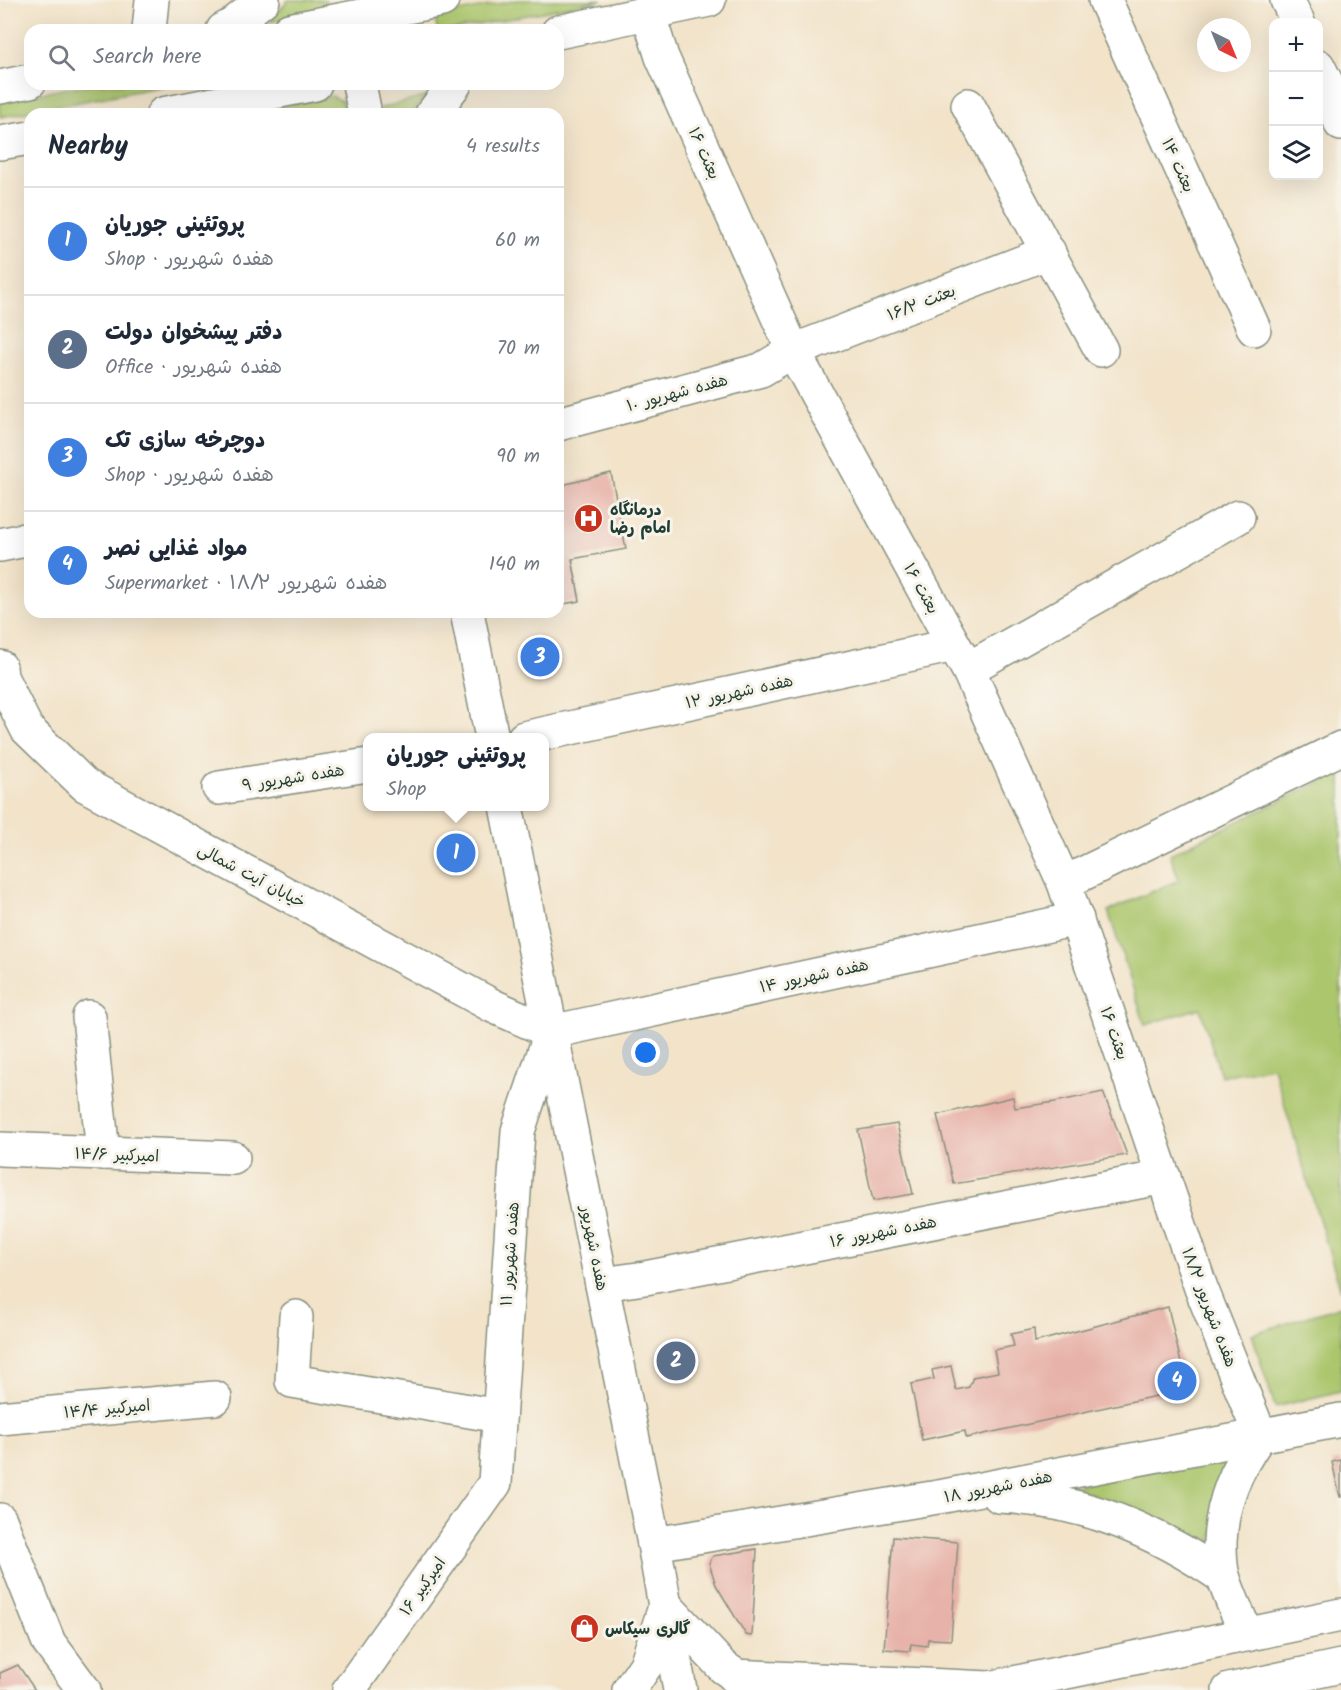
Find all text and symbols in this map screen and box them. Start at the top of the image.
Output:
north arrow [1197,18,1251,72]
map controls [1269,18,1323,180]
button: + [1269,18,1323,72]
search box [24,24,564,90]
text: Search here [93,40,201,75]
icon: search [45,41,78,74]
button: − [1269,72,1323,126]
street label: بعثت ۱۶ [681,123,726,184]
text: Nearby [48,126,128,168]
button: layers [1269,126,1323,180]
text: 4 results [466,131,540,163]
street label: بعثت ۱۴ [1155,134,1201,197]
text: پروتئینی جوریان [105,208,245,243]
text: 1 [64,225,71,257]
text: 60 m [495,225,540,257]
text: Shop · هفده شهریور [105,244,274,276]
street label: بعثت ۱۶/۲ [884,279,959,328]
text: دفتر پیشخوان دولت [105,316,282,351]
text: 2 [62,333,73,365]
text: 70 m [497,333,540,365]
text: Office · هفده شهریور [105,352,282,384]
street label: هفده شهریور ۱۰ [624,368,731,419]
text: دوچرخه سازی تک [105,424,265,459]
text: 3 [62,441,73,473]
text: 90 m [496,441,540,473]
text: Shop · هفده شهریور [105,460,274,492]
place label: درمانگاه امام رضا [610,498,671,541]
hospital icon: درمانگاه امام رضا [573,502,605,534]
text: مواد غذایی نصر [105,532,248,567]
text: 4 [62,549,73,581]
text: 140 m [489,549,540,581]
street label: بعثت ۱۶ [896,559,945,619]
text: Supermarket · هفده شهریور ۱۸/۲ [105,568,387,600]
pin: 3 [520,634,560,680]
street label: هفده شهریور ۱۲ [683,669,795,716]
popup [363,733,549,811]
text: پروتئینی جوریان [386,739,526,774]
street label: هفده شهریور ۹ [240,758,346,799]
text: Shop [386,774,426,806]
pin: 1 [436,830,476,876]
street label: خیابان آیت شمالی [193,837,310,915]
street label: هفده شهریور ۱۴ [758,953,871,1000]
street label: بعثت ۱۶ [1093,1003,1134,1064]
your location [631,1038,660,1067]
street label: امیرکبیر ۱۴/۶ [74,1142,160,1169]
street label: هفده شهریور ۱۱ [494,1201,527,1307]
street label: هفده شهریور [573,1201,614,1293]
street label: هفده شهریور ۱۶ [828,1210,939,1255]
street label: هفده شهریور ۱۸/۲ [1174,1244,1243,1371]
pin: 2 [656,1338,696,1384]
pin: 4 [1158,1358,1196,1404]
street label: امیرکبیر ۱۴/۴ [63,1393,151,1426]
street label: هفده شهریور ۱۸ [942,1465,1055,1510]
street label: امیرکبیر ۱۶ [394,1552,453,1621]
shop icon: گالری سیکاس [568,1612,600,1644]
place label: گالری سیکاس [605,1617,690,1642]

